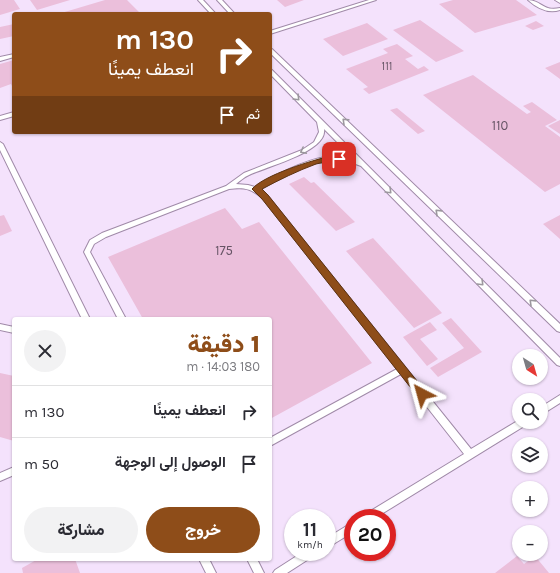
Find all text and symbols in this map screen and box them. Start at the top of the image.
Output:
text: 130 m [115,23,194,56]
icon: right [208,28,260,80]
text: انعطف يمينًا [108,58,194,80]
house number: 111 [382,60,392,73]
one-way arrow [293,93,300,101]
icon: arrive [216,104,238,126]
text: ثم [246,105,260,123]
house number: 110 [492,118,508,133]
one-way arrow [342,119,350,126]
pin [322,142,356,176]
one-way arrow [300,146,307,153]
icon: arrive [328,148,350,170]
one-way arrow [384,186,392,194]
one-way arrow [435,209,443,216]
house number: 175 [215,243,233,258]
one-way arrow [476,278,484,286]
one-way arrow [529,299,537,307]
button: close [24,330,66,372]
text: 1 دقيقة [187,330,260,358]
north arrow [512,349,548,385]
map controls [512,349,548,561]
text: 180 m · 14:03 [186,359,260,374]
position arrow [401,373,443,415]
button: search [512,393,548,429]
text: انعطف يمينًا [153,401,226,419]
icon: right [238,401,260,423]
text: 130 m [24,403,64,421]
button: layers [512,437,548,473]
text: الوصول إلى الوجهة [115,453,226,471]
icon: arrive [238,453,260,475]
text: 50 m [24,455,59,473]
button: + [512,481,548,517]
button: مشاركة [24,507,138,553]
button: خروج [146,507,260,553]
speed limit sign: 20 [344,509,396,561]
text: 11 [303,518,317,541]
button: − [512,525,548,561]
text: km/h [297,539,323,551]

